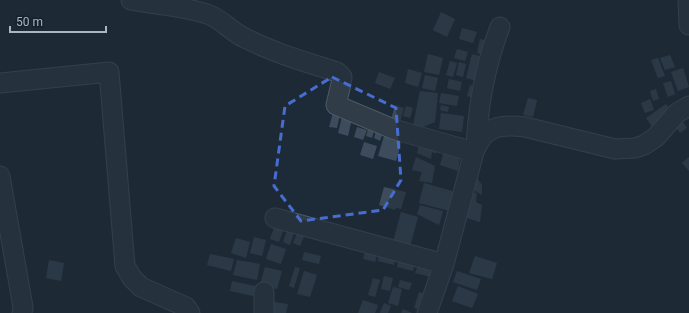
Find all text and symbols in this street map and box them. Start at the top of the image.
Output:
scale bar [10,8,106,34]
text: 50 m [16,15,43,29]

